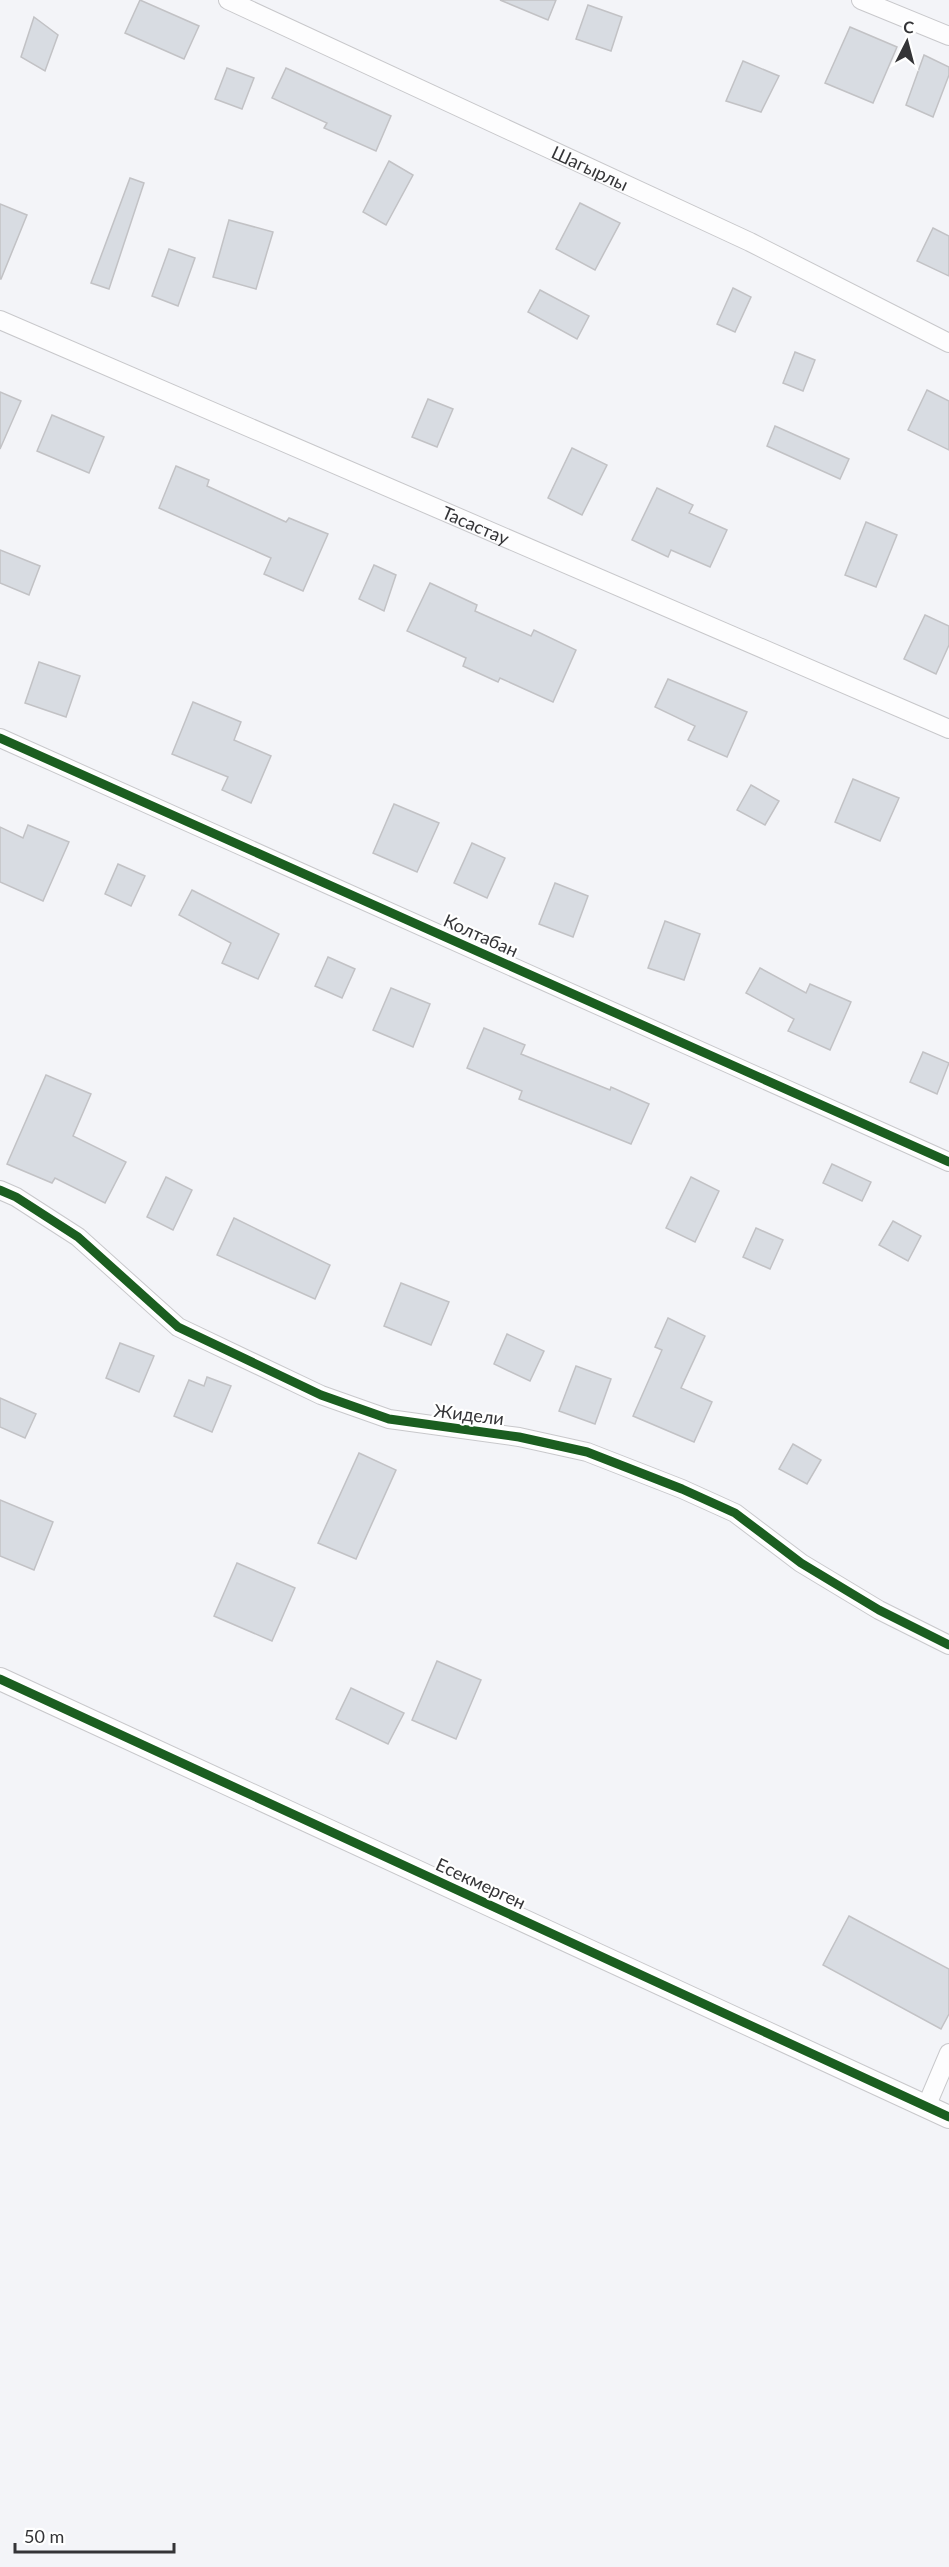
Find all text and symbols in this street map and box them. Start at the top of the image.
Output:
north arrow [877,12,937,72]
text: С [902,17,915,37]
street label: Шагырлы [548,141,632,195]
street label: Тасастау [439,501,513,549]
street label: Колтабан [440,909,522,961]
street label: Жидели [433,1399,505,1429]
street label: Eсекмерген [433,1853,529,1913]
scale bar [15,2516,174,2554]
text: 50 m [24,2525,64,2547]

